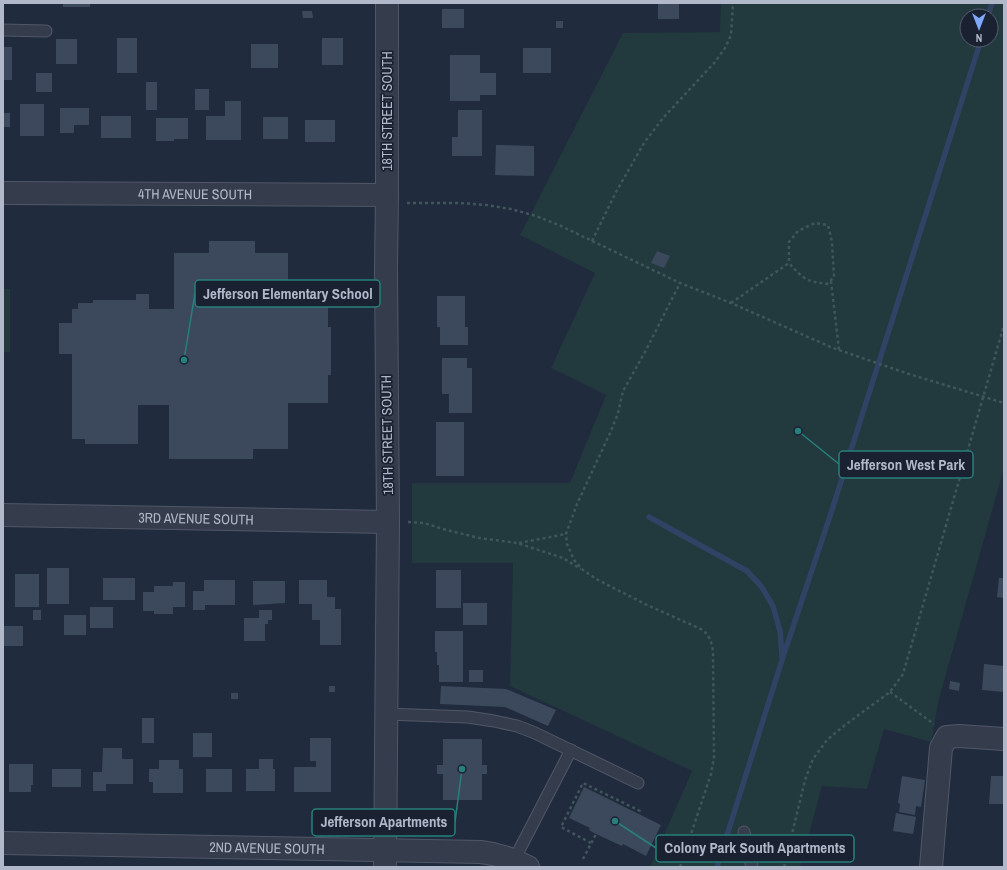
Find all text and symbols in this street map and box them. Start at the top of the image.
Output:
north arrow [959,8,999,48]
text: N [976,31,982,45]
street label: 18TH STREET SOUTH [378,51,396,171]
street label: 4TH AVENUE SOUTH [138,185,252,203]
callout: Jefferson Elementary School [195,280,380,307]
text: Jefferson Elementary School [203,283,373,304]
street label: 18TH STREET SOUTH [377,375,397,495]
callout: Jefferson West Park [839,451,973,478]
text: Jefferson West Park [847,454,965,475]
street label: 3RD AVENUE SOUTH [138,508,254,529]
callout: Jefferson Apartments [312,809,455,836]
text: Jefferson Apartments [321,811,447,832]
callout: Colony Park South Apartments [656,835,854,862]
text: Colony Park South Apartments [664,837,846,858]
street label: 2ND AVENUE SOUTH [209,838,325,858]

